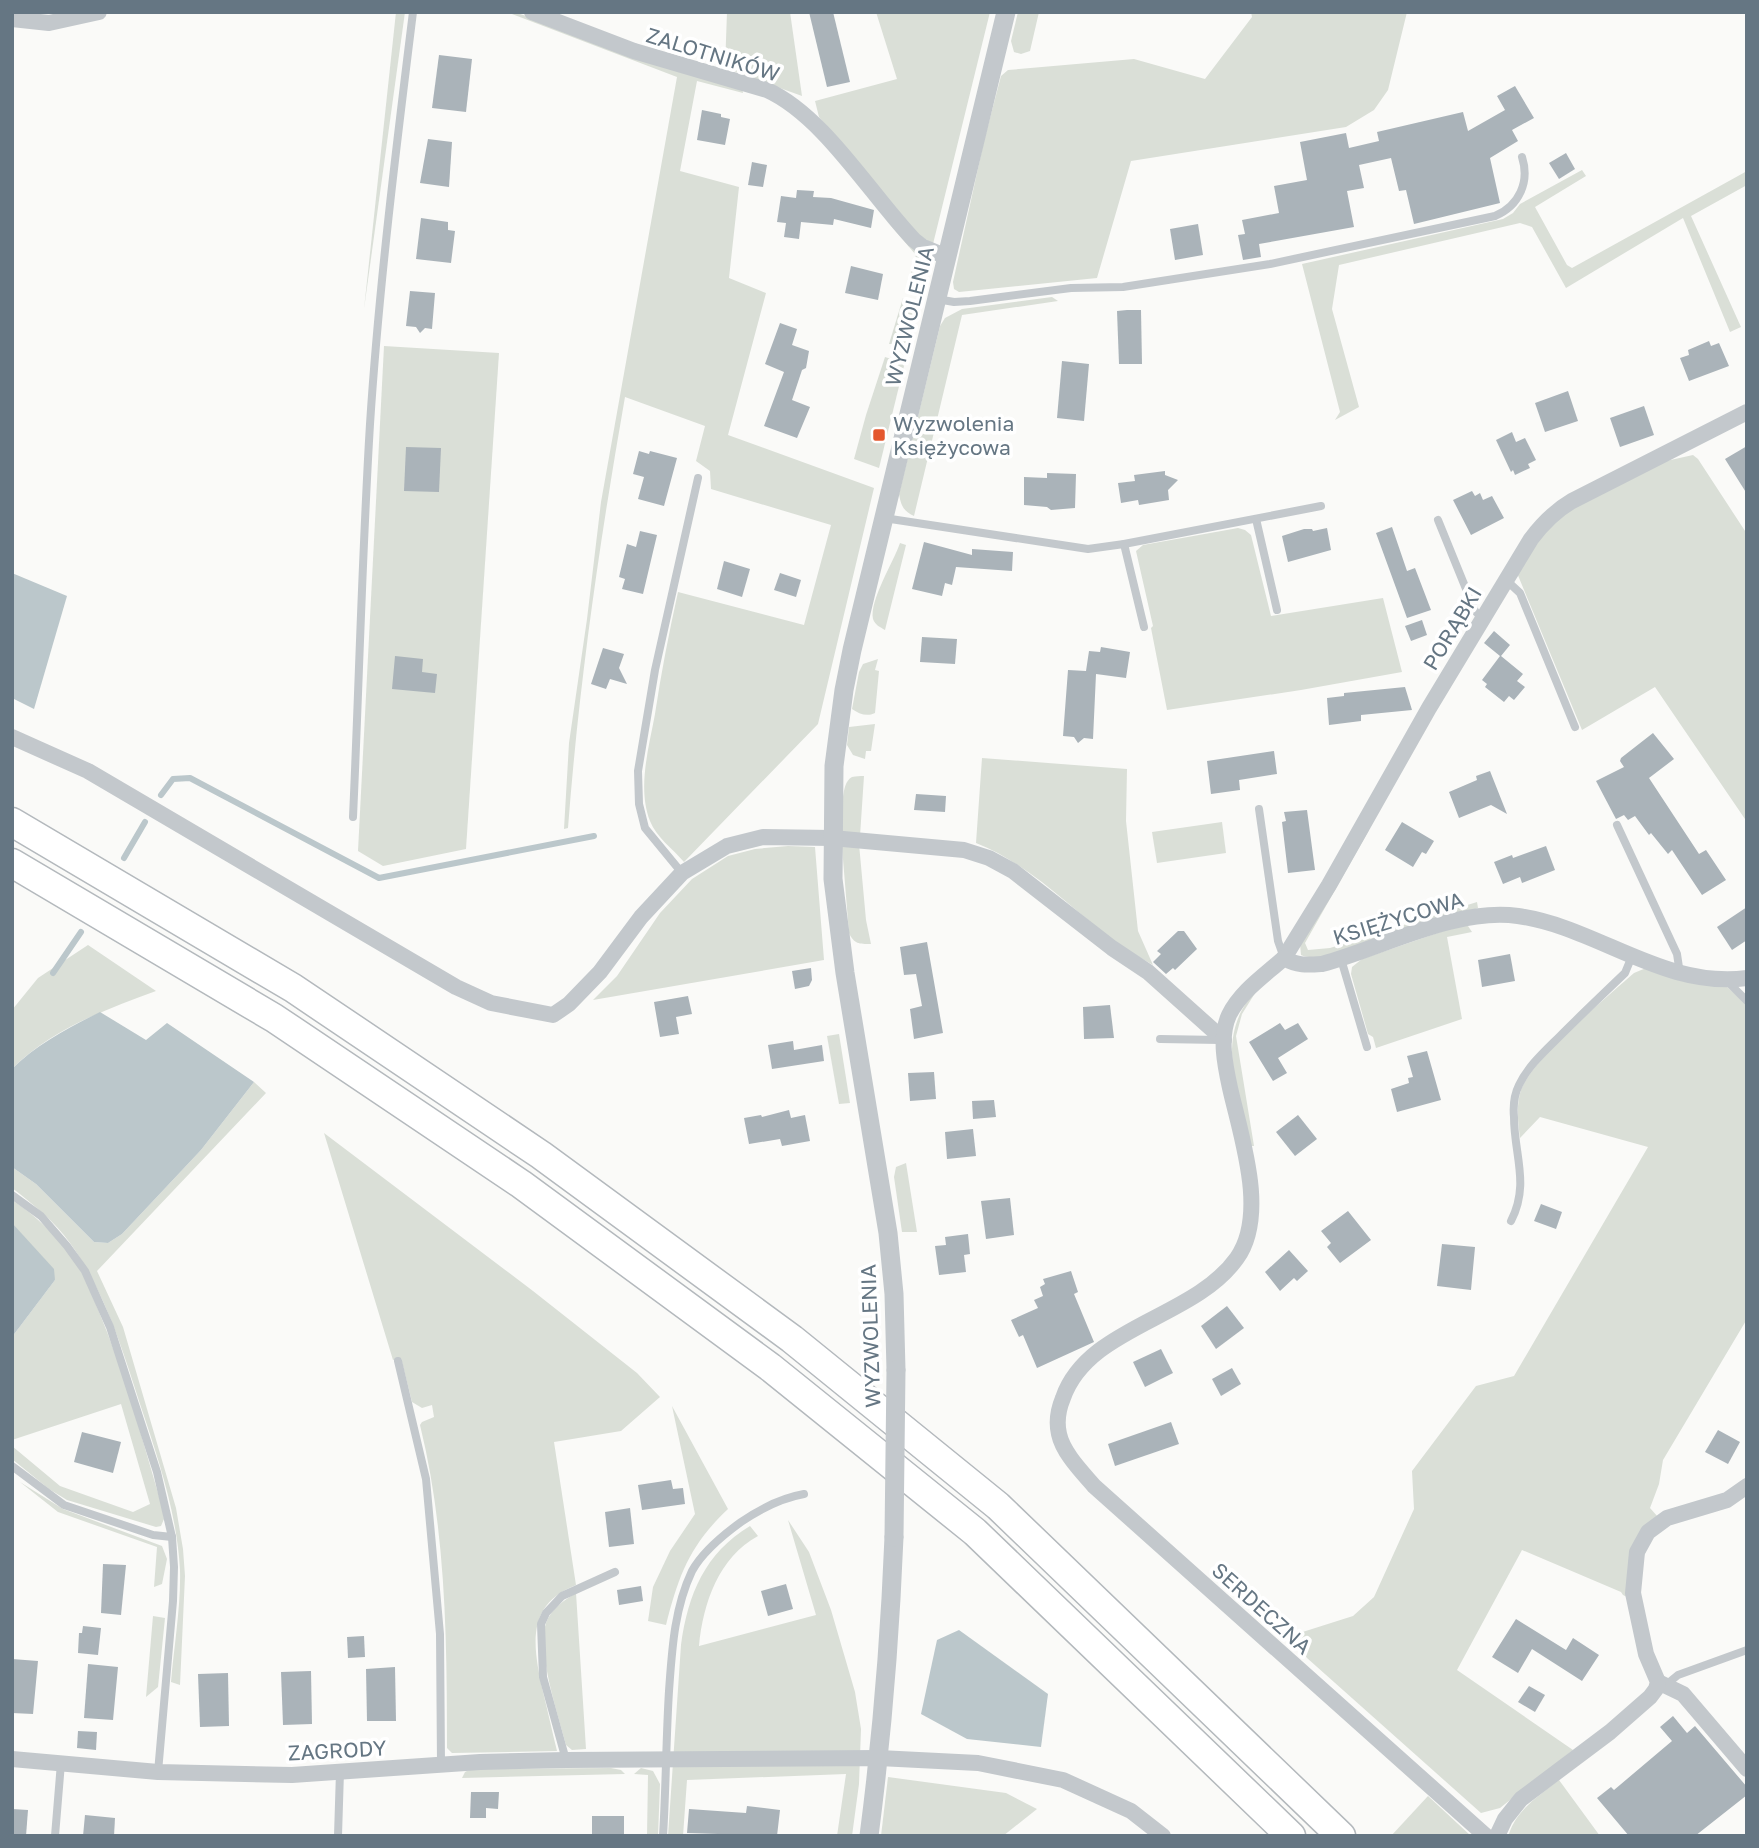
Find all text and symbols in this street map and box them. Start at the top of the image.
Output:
street label: ZALOTNIKÓW [643,21,783,87]
street label: WYZWOLENIA [879,243,939,389]
place label: Wyzwolenia Księżycowa [893,410,1014,460]
marker: Wyzwolenia Księżycowa [871,427,887,443]
street label: PORĄBKI [1417,582,1487,674]
street label: KSIĘŻYCOWA [1330,886,1466,950]
street label: WYZWOLENIA [855,1264,885,1408]
street label: SERDECZNA [1207,1557,1317,1659]
street label: ZAGRODY [287,1734,387,1766]

